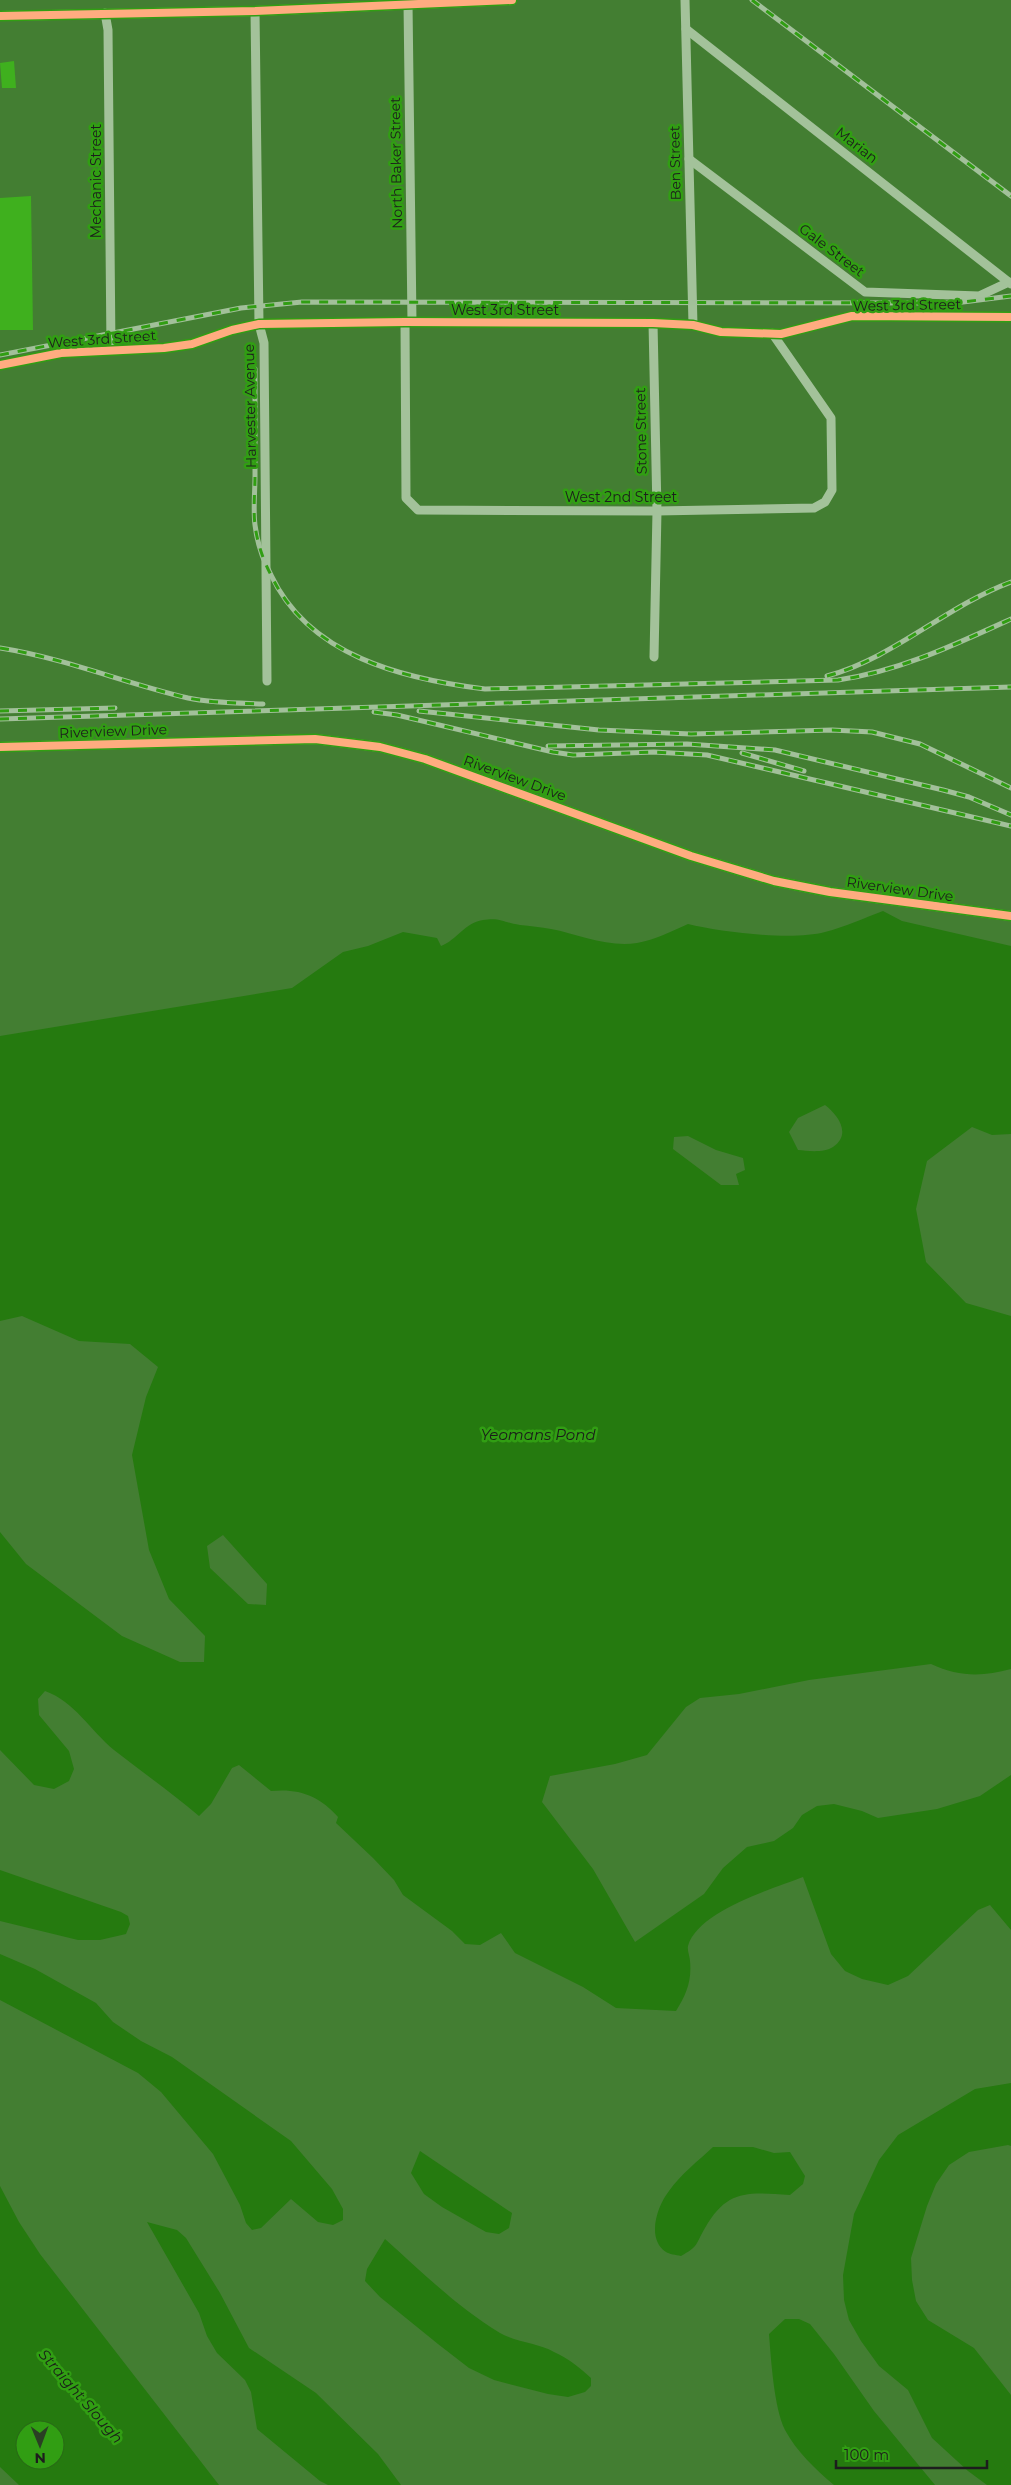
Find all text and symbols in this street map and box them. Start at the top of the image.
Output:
street label: North Baker Street [386,97,406,229]
street label: Mechanic Street [87,123,105,238]
street label: Marian [832,123,882,167]
street label: Ben Street [665,125,685,200]
street label: Gale Street [796,220,869,281]
street label: West 3rd Street [853,295,962,315]
street label: West 3rd Street [451,301,559,319]
street label: West 3rd Street [47,326,157,352]
street label: Harvester Avenue [240,344,260,468]
street label: Stone Street [631,387,651,475]
street label: West 2nd Street [565,488,677,506]
street label: Riverview Drive [59,720,167,742]
street label: Riverview Drive [461,751,569,805]
street label: Riverview Drive [845,873,955,905]
water label: Yeomans Pond [480,1425,596,1444]
water label: Straight Slough [35,2345,127,2447]
north arrow [15,2420,65,2470]
scale bar [836,2438,987,2470]
text: 100 m [844,2445,889,2464]
text: N [34,2449,46,2467]

